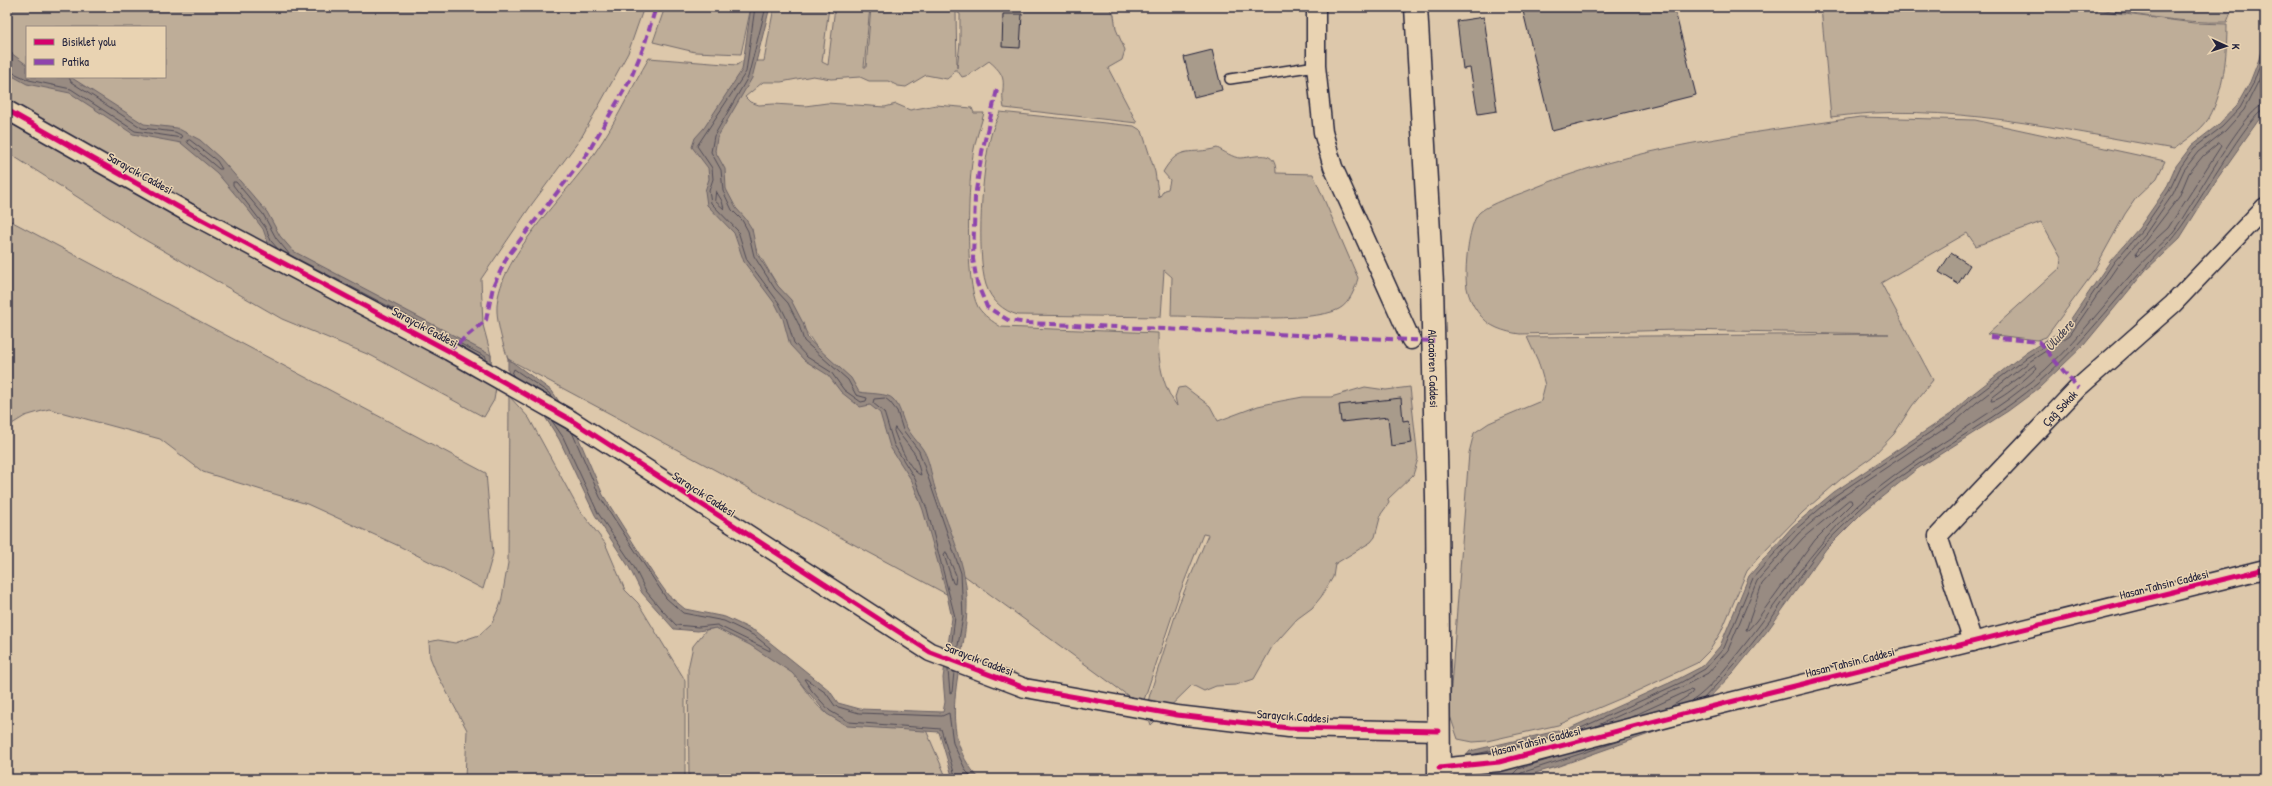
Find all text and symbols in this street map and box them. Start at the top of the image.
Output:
legend [26,26,166,78]
north arrow [2206,26,2246,66]
text: Bisiklet yolu [62,33,116,50]
text: K [2229,43,2243,50]
text: Patika [62,53,89,70]
street label: Saraycık Caddesi [104,148,176,198]
street label: Saraycık Caddesi [389,302,461,352]
water label: Uludere [2040,315,2078,355]
street label: Alacaören Caddesi [1425,329,1443,408]
street label: Çağ Sokak [2038,386,2081,430]
street label: Saraycık Caddesi [669,467,739,521]
street label: Hasan Tahsin Caddesi [2118,565,2210,603]
street label: Saraycık Caddesi [942,638,1016,680]
street label: Hasan Tahsin Caddesi [1804,643,1896,681]
street label: Saraycık Caddesi [1256,705,1330,727]
street label: Hasan Tahsin Caddesi [1490,722,1582,760]

